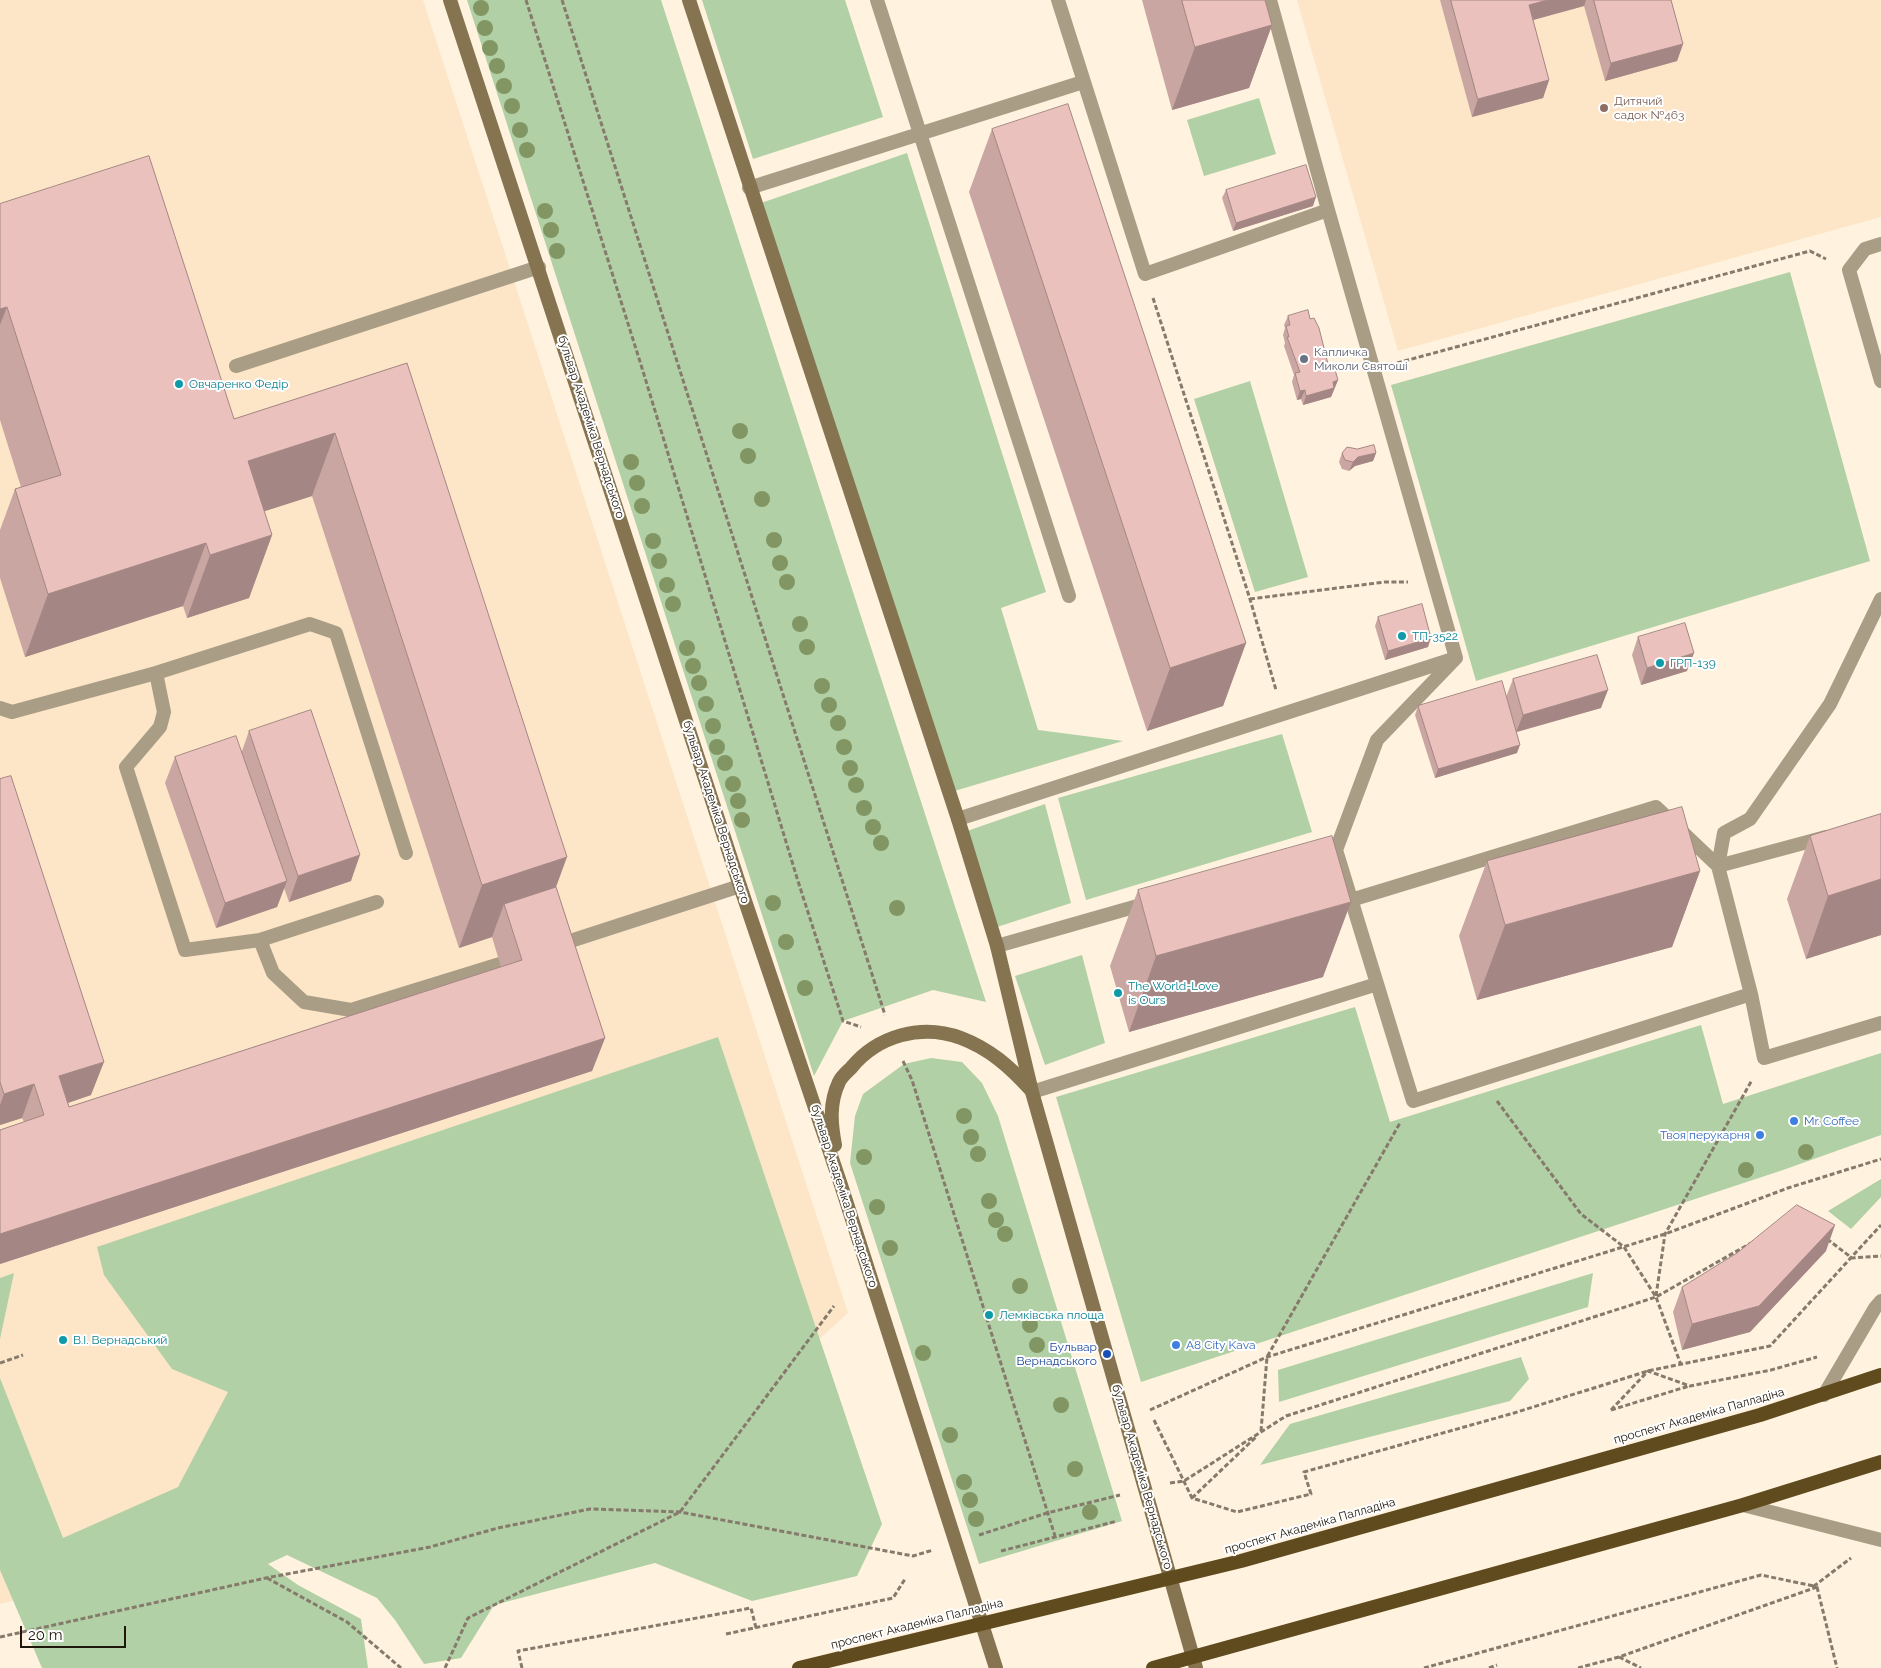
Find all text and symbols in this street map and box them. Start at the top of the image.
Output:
place label: Дитячий садок №463 [1614,94,1684,122]
marker: Дитячий садок №463 [1598,102,1610,114]
street label: бульвар Академіка Вернадського [555,334,627,520]
place label: Капличка Миколи Святоші [1314,345,1408,373]
marker: Капличка Миколи Святоші [1298,353,1310,365]
place label: Овчаренко Федір [189,377,288,391]
marker: Овчаренко Федір [173,378,185,390]
place label: ТП-3522 [1412,629,1458,643]
marker: ТП-3522 [1396,630,1408,642]
place label: ГРП-139 [1670,656,1716,670]
marker: ГРП-139 [1654,657,1666,669]
street label: бульвар Академіка Вернадського [680,719,752,905]
place label: The World-Love is Ours [1128,979,1218,1007]
marker: The World-Love is Ours [1112,987,1124,999]
street label: бульвар Академіка Вернадського [808,1103,880,1289]
place label: Mr. Coffee [1804,1114,1859,1128]
marker: Mr. Coffee [1788,1115,1800,1127]
place label: Твоя перукарня [1660,1128,1750,1142]
marker: Твоя перукарня [1754,1129,1766,1141]
place label: Лемківська площа [999,1308,1104,1322]
marker: Лемківська площа [983,1309,995,1321]
place label: В.І. Вернадський [73,1333,167,1347]
marker: В.І. Вернадський [57,1334,69,1346]
place label: A8 City Kava [1186,1338,1255,1352]
marker: A8 City Kava [1170,1339,1182,1351]
place label: Бульвар Вернадського [1017,1340,1097,1368]
marker: Бульвар Вернадського [1101,1348,1113,1360]
street label: бульвар Академіка Вернадського [1109,1383,1175,1571]
street label: проспект Академіка Палладіна [1612,1385,1786,1447]
street label: проспект Академіка Палладіна [1223,1495,1397,1557]
street label: проспект Академіка Палладіна [829,1596,1005,1652]
scale bar [22,1616,129,1648]
text: 20 m [28,1626,63,1644]

